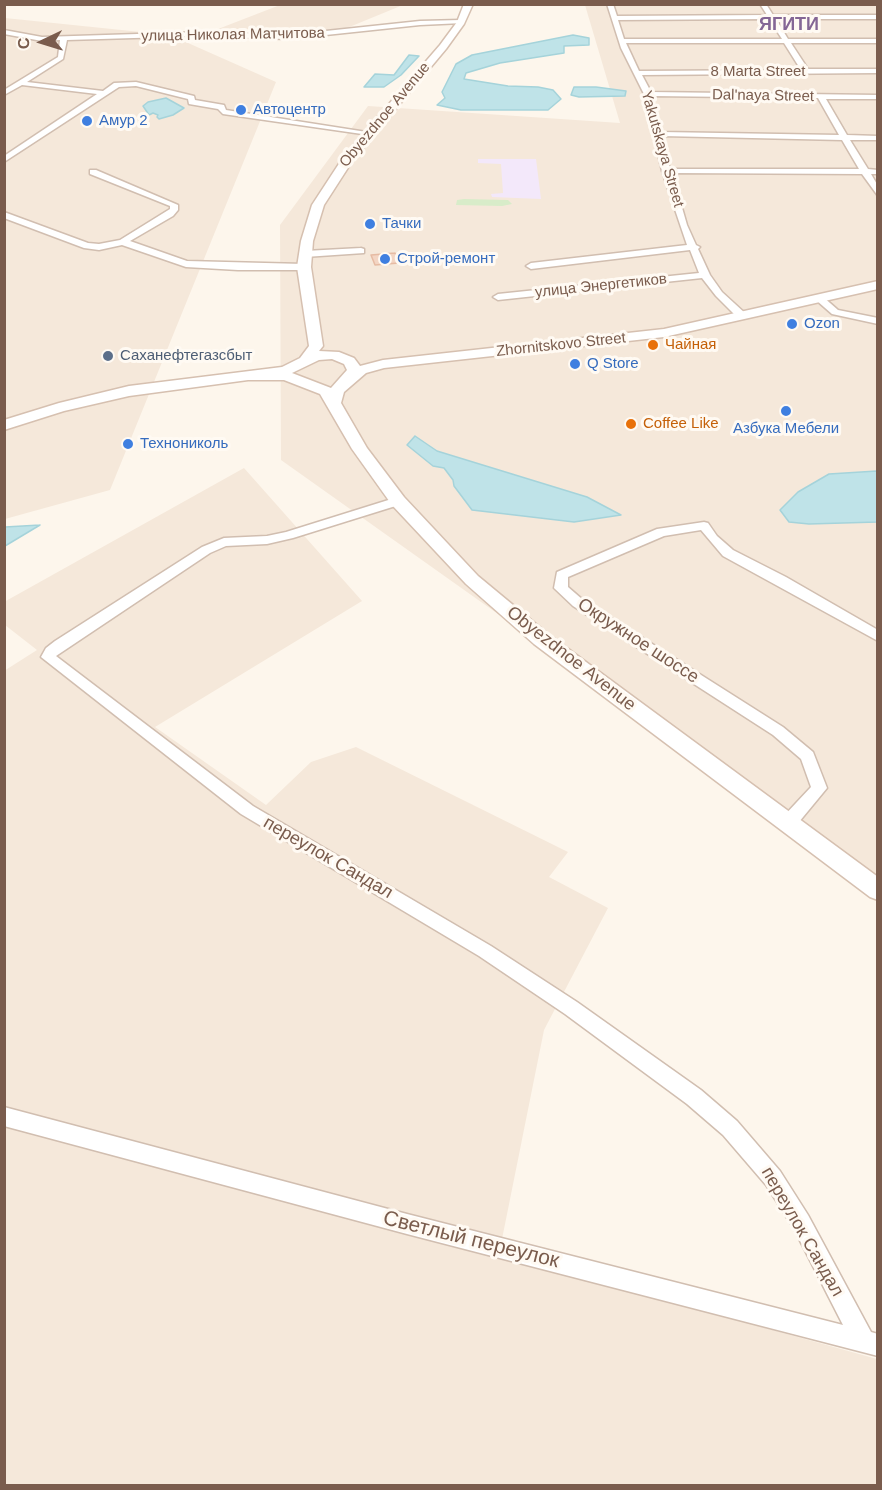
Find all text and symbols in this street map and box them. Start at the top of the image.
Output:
north arrow [12,12,72,72]
district label: ЯГИТИ [759,14,819,36]
street label: улица Николая Матчитова [141,24,325,46]
text: С [15,37,32,50]
street label: Obyezdnoe Avenue [336,59,434,171]
street label: 8 Marta Street [710,63,806,81]
street label: Dal'naya Street [712,86,814,106]
street label: Yakutskaya Street [637,89,687,209]
place label: Автоцентр [253,101,326,119]
marker: Автоцентр [234,103,248,117]
place label: Амур 2 [99,112,148,130]
marker: Амур 2 [80,114,94,128]
place label: Тачки [382,215,421,233]
marker: Тачки [363,217,377,231]
place label: Строй-ремонт [397,250,495,268]
marker: Строй-ремонт [378,252,392,266]
street label: улица Энергетиков [534,270,668,302]
place label: Ozon [804,315,840,333]
marker: Ozon [785,317,799,331]
street label: Zhornitskovo Street [495,329,627,361]
place label: Чайная [665,336,716,354]
marker: Чайная [646,338,660,352]
place label: Саханефтегазсбыт [120,347,252,365]
marker: Саханефтегазсбыт [101,349,115,363]
place label: Q Store [587,355,639,373]
marker: Q Store [568,357,582,371]
marker: Азбука Мебели [779,404,793,418]
place label: Coffee Like [643,415,719,433]
marker: Coffee Like [624,417,638,431]
place label: Азбука Мебели [733,420,839,438]
place label: Технониколь [140,435,228,453]
marker: Технониколь [121,437,135,451]
street label: Окружное шоссе [573,594,703,688]
street label: Obyezdnoe Avenue [502,602,640,716]
street label: переулок Сандал [259,812,397,904]
street label: переулок Сандал [756,1163,848,1301]
street label: Светлый переулок [380,1206,562,1274]

